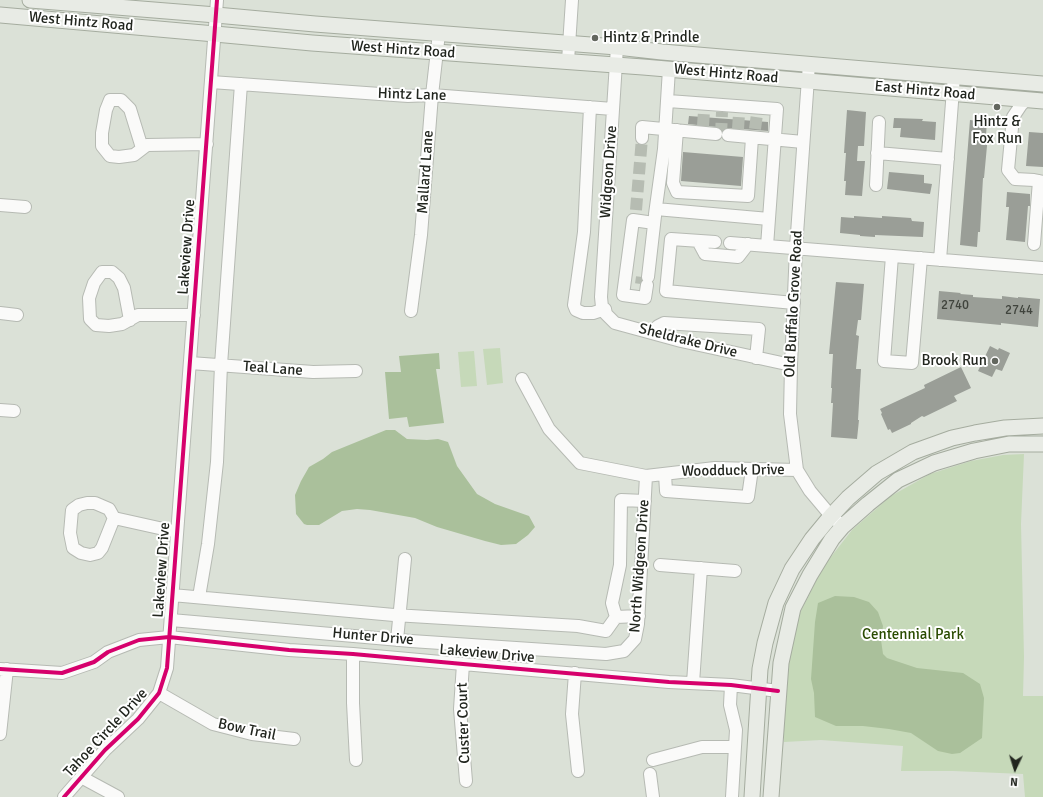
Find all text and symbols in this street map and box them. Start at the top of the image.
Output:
street label: West Hintz Road [28,8,134,36]
place label: Hintz & Prindle [603,29,699,47]
marker: Hintz & Prindle [590,33,600,43]
street label: West Hintz Road [350,37,456,63]
street label: West Hintz Road [673,60,779,88]
street label: East Hintz Road [874,78,976,104]
street label: Hintz Lane [377,85,447,105]
marker: Hintz & Fox Run [992,102,1002,112]
place label: Hintz & Fox Run [972,113,1022,148]
street label: Widgeon Drive [597,125,621,219]
street label: Mallard Lane [414,130,438,214]
street label: Lakeview Drive [175,199,199,295]
street label: Old Buffalo Grove Road [781,230,807,378]
house number: 2740 [941,298,969,314]
house number: 2744 [1005,303,1033,319]
street label: Sheldrake Drive [637,320,739,362]
place label: Brook Run [921,352,987,370]
marker: Brook Run [990,356,1000,366]
street label: Teal Lane [242,358,304,380]
street label: Woodduck Drive [681,461,785,481]
street label: North Widgeon Drive [626,499,654,633]
street label: Lakeview Drive [150,522,174,618]
street label: Hunter Drive [332,624,414,650]
park label: Centennial Park [862,626,964,644]
street label: Lakeview Drive [439,641,535,667]
street label: Custer Court [454,682,474,764]
street label: Tahoe Circle Drive [60,685,152,781]
street label: Bow Trail [216,715,278,745]
north arrow [995,749,1035,789]
text: N [1010,775,1018,788]

